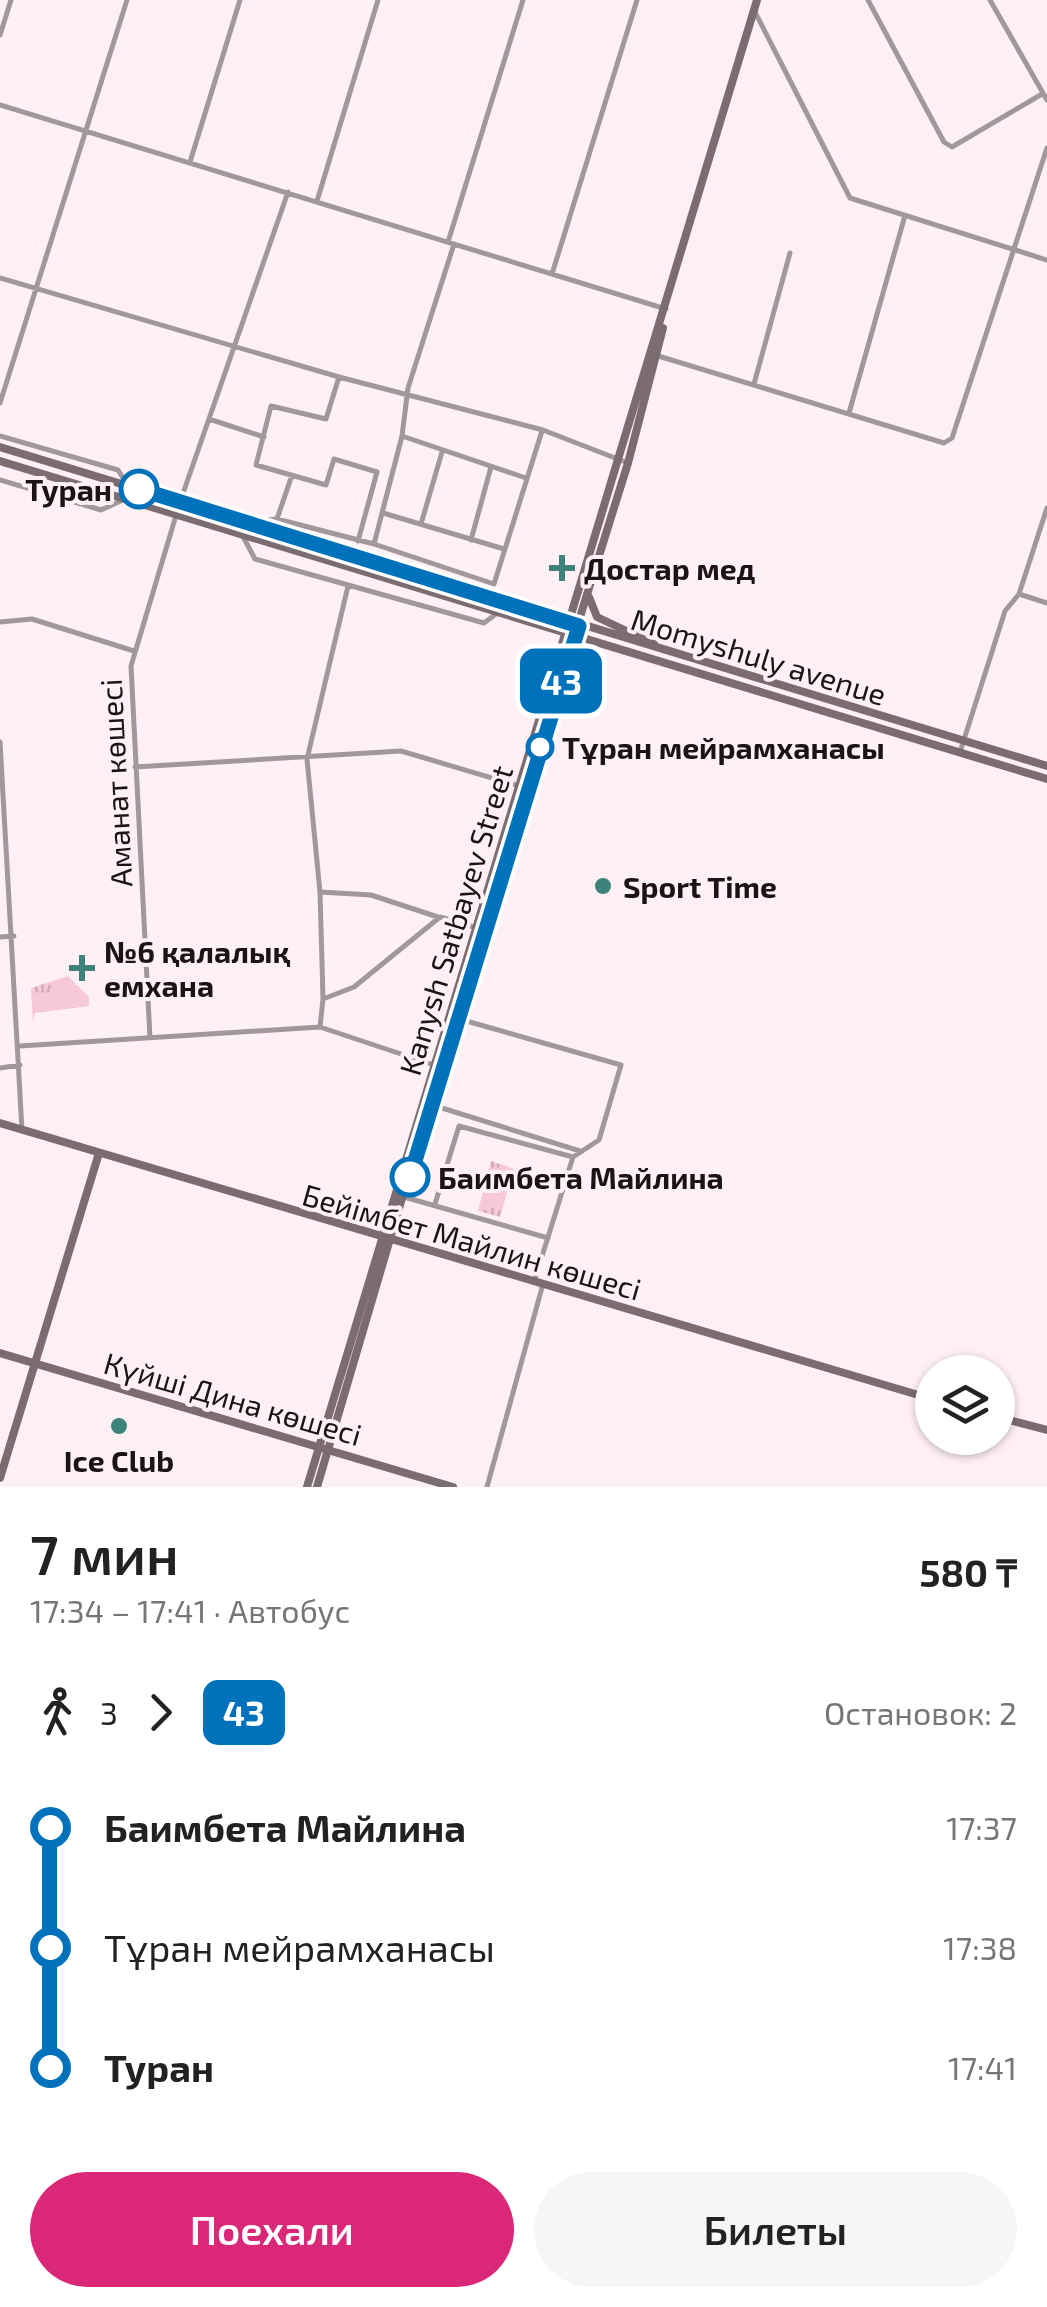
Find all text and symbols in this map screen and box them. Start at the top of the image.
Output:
marker: Туран [120,470,158,508]
place label: Туран [25,471,112,508]
place label: Достар мед [584,550,756,586]
marker: Достар мед [549,555,575,581]
street label: Momyshuly avenue [627,600,891,712]
line badge: 43 [516,648,606,714]
text: 43 [540,660,582,702]
street label: Аманат көшесі [92,678,138,888]
place label: Тұран мейрамханасы [562,729,885,765]
marker: Тұран мейрамханасы [527,734,553,760]
street label: Kanysh Satbayev Street [391,761,519,1079]
place label: Sport Time [623,868,777,904]
marker: Sport Time [592,875,614,897]
place label: №6 қалалық емхана [104,933,290,1003]
marker: №6 қалалық емхана [69,955,95,981]
marker: Баимбета Майлина [391,1158,429,1196]
place label: Баимбета Майлина [438,1159,724,1195]
street label: Бейімбет Майлин көшесі [298,1175,646,1307]
street label: Күйші Дина көшесі [100,1344,366,1452]
map controls [915,1355,1015,1455]
button: layers [915,1355,1015,1455]
marker: Ice Club [108,1415,130,1437]
place label: Ice Club [64,1442,174,1478]
text: 7 мин [30,1520,179,1586]
text: 580 ₸ [919,1549,1017,1595]
text: 17:34 – 17:41 · Автобус [30,1591,350,1629]
icon: walk [30,1685,85,1740]
icon: forward [133,1685,188,1740]
text: 43 [223,1691,265,1733]
text: 3 [100,1693,118,1731]
text: Остановок: 2 [824,1693,1017,1731]
text: Баимбета Майлина [104,1804,466,1850]
text: 17:37 [946,1808,1017,1846]
text: Тұран мейрамханасы [104,1924,495,1970]
text: 17:38 [943,1928,1017,1966]
text: Туран [104,2044,214,2090]
text: 17:41 [948,2048,1017,2086]
button: Поехали [30,2172,514,2287]
button: Билеты [534,2172,1017,2287]

